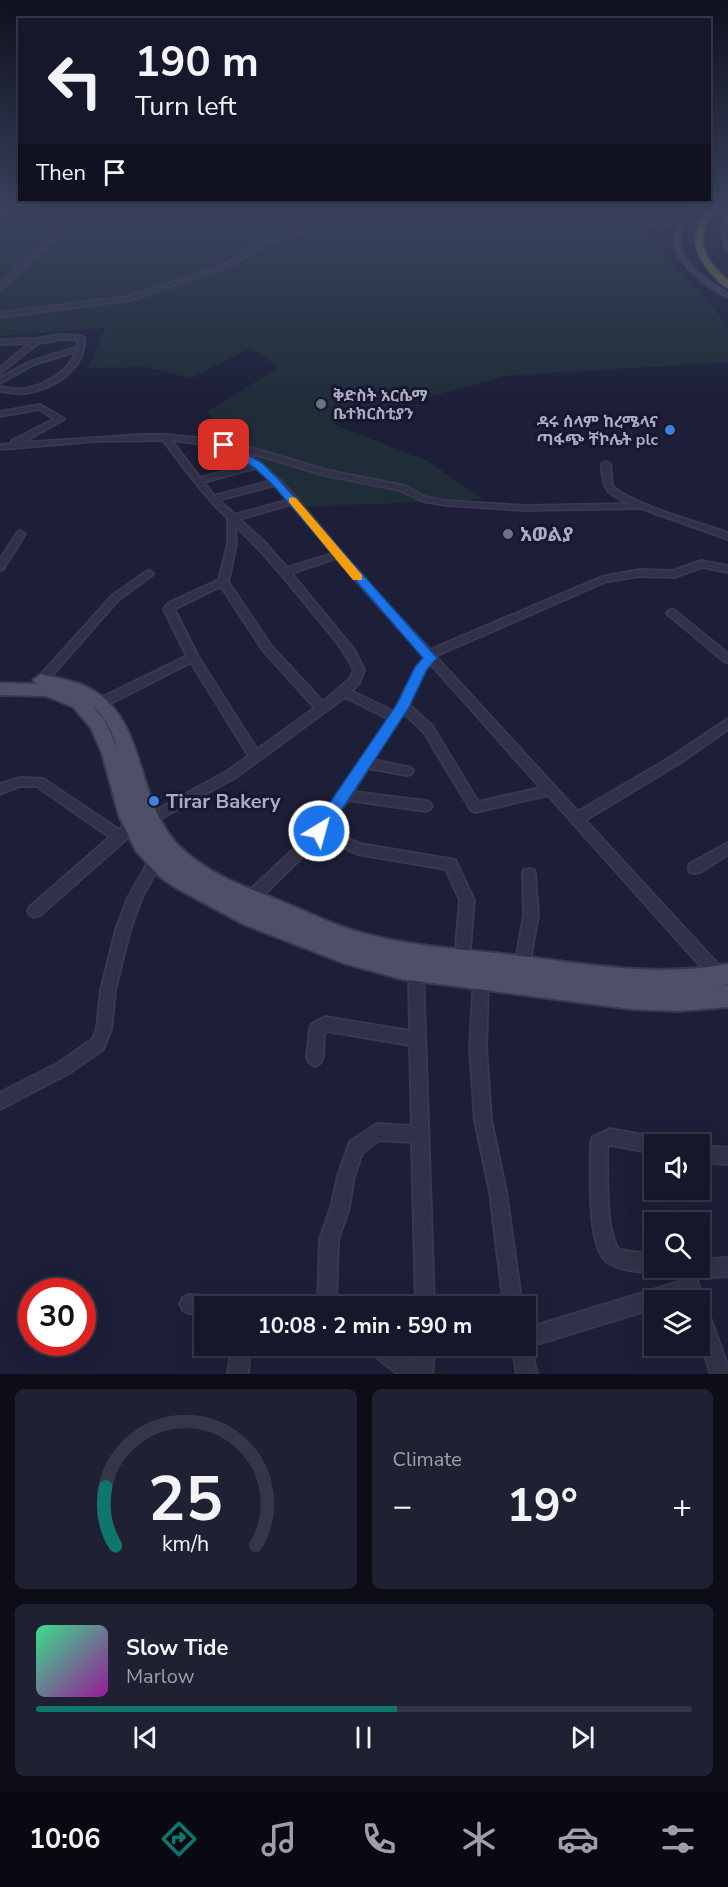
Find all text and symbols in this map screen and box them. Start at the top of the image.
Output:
text: 190 m [135,34,259,91]
icon: left [36,42,114,120]
text: Turn left [135,88,236,125]
icon: arrive [98,156,131,189]
text: Then [36,158,86,188]
place label: ቅድስት አርሴማ ቤተክርስቲያን [333,385,427,425]
marker: ቅድስት አርሴማ ቤተክርስቲያን [314,397,328,411]
place label: ዳሩ ሰላም ከረሜላና ጣፋጭ ቸኮሌት plc [536,411,658,451]
pin [198,419,249,470]
marker: ዳሩ ሰላም ከረሜላና ጣፋጭ ቸኮሌት plc [663,423,677,437]
icon: arrive [207,428,240,461]
place label: አወልያ [520,521,573,548]
marker: አወልያ [501,527,515,541]
place label: Tirar Bakery [166,788,281,815]
marker: Tirar Bakery [147,794,161,808]
position arrow [287,799,351,863]
map controls [644,1134,710,1356]
button: sound [644,1134,710,1200]
button: search [644,1212,710,1278]
speed limit sign: 30 [18,1278,96,1356]
button: layers [644,1290,710,1356]
text: 10:08 · 2 min · 590 m [258,1311,472,1341]
text: Climate [393,1446,462,1473]
text: 25 [148,1457,223,1542]
text: 19° [507,1476,578,1537]
text: − [393,1484,412,1529]
text: + [672,1484,692,1529]
text: km/h [162,1529,209,1559]
text: Slow Tide [126,1633,228,1663]
text: Marlow [126,1663,194,1690]
icon: previous [129,1721,162,1754]
icon: pause [347,1721,380,1754]
icon: next [566,1721,599,1754]
icon: directions [158,1818,200,1860]
icon: music [258,1818,300,1860]
icon: phone [358,1818,400,1860]
icon: climate [458,1818,500,1860]
icon: car [557,1818,599,1860]
icon: filters [657,1818,699,1860]
text: 10:06 [29,1821,100,1858]

